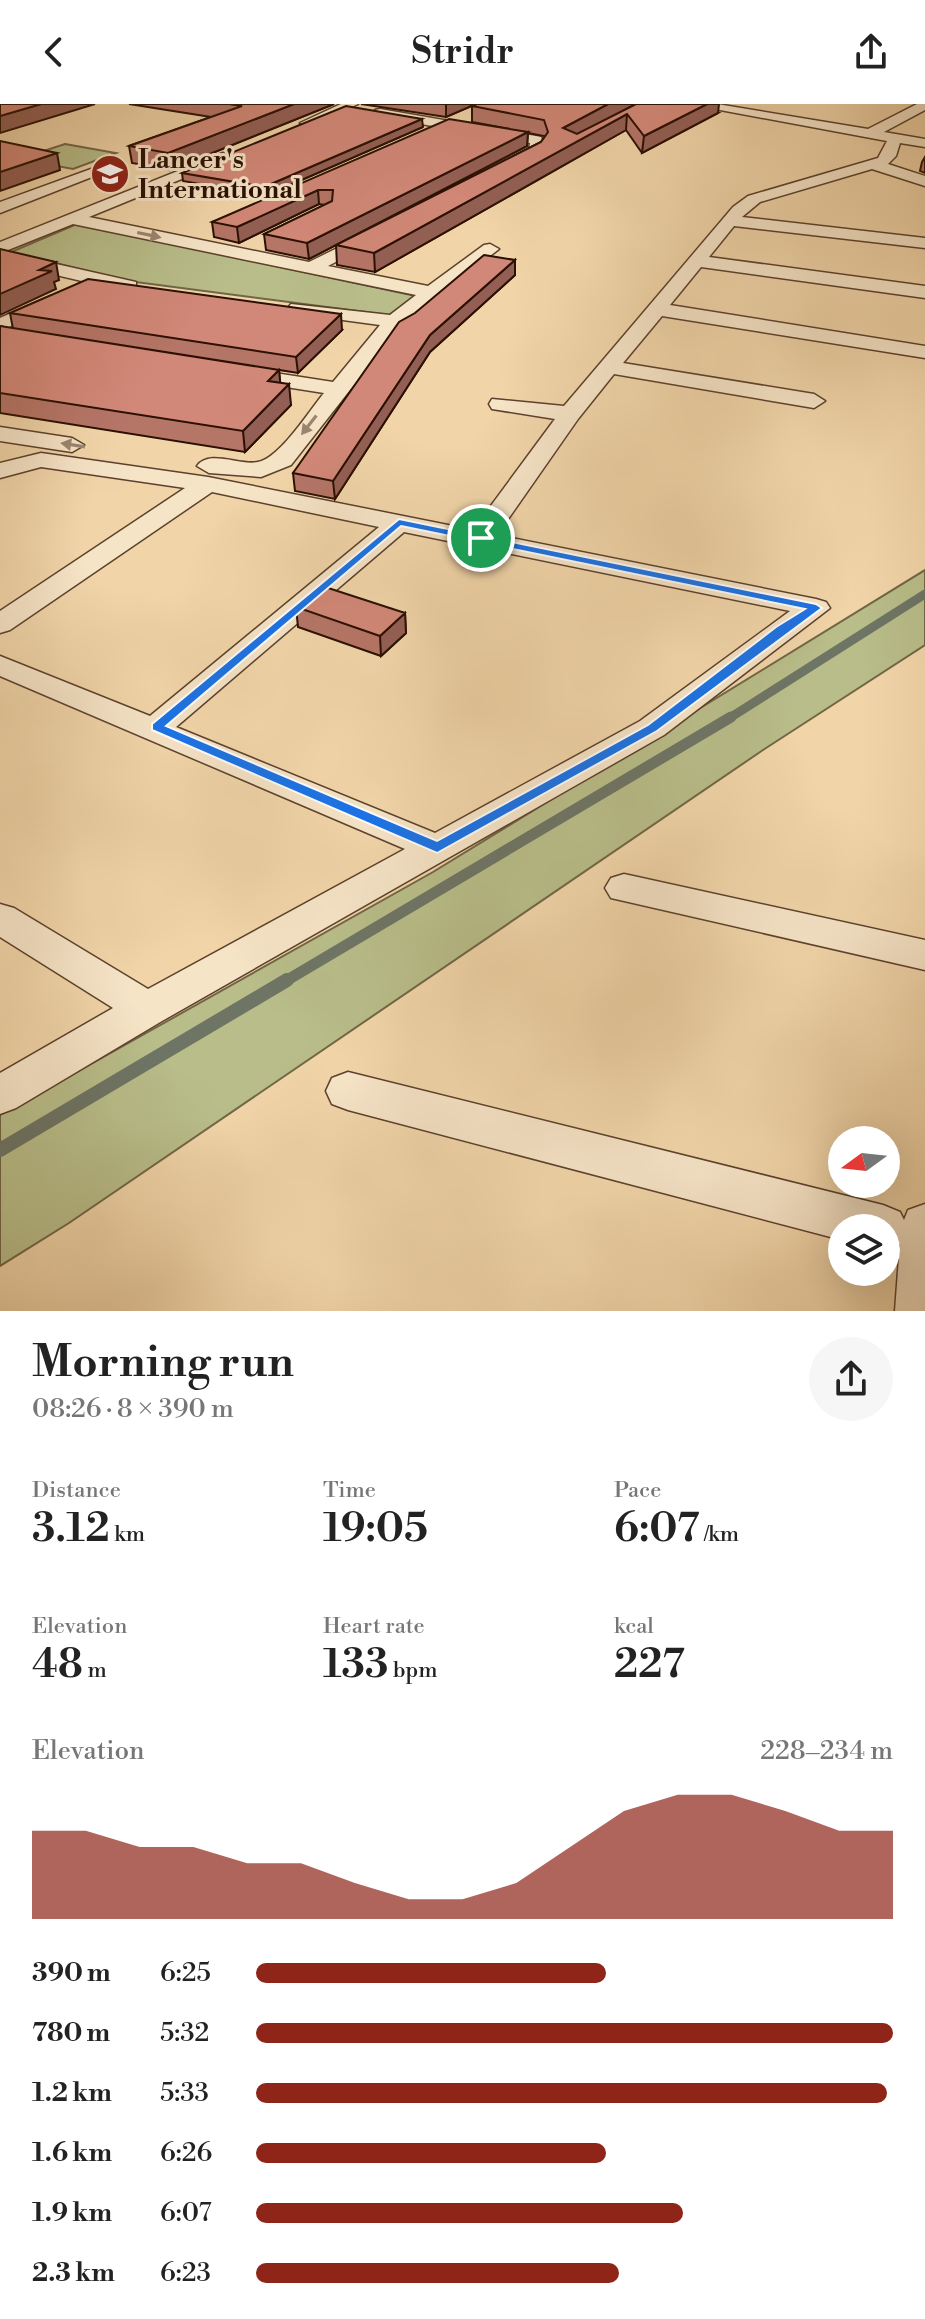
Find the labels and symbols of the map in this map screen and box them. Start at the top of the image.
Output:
place label: Lancer's International [138,144,302,206]
school or university icon: Lancer's International [89,153,131,195]
one-way arrow [137,229,162,242]
one-way arrow [302,415,318,435]
one-way arrow [60,438,85,451]
pin [447,504,515,572]
north arrow [828,1126,900,1198]

